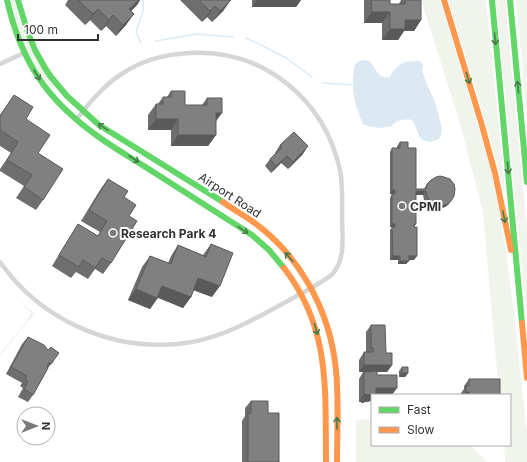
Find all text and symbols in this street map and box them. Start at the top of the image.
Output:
scale bar [18,16,98,42]
text: 100 m [24,22,58,37]
one-way arrow [492,32,499,45]
one-way arrow [33,69,41,81]
one-way arrow [465,71,472,84]
one-way arrow [515,81,522,94]
one-way arrow [97,123,108,131]
one-way arrow [128,156,140,164]
one-way arrow [504,161,511,174]
street label: Airport Road [196,169,264,221]
place label: CPMI [410,199,441,214]
marker: CPMI [397,201,407,211]
one-way arrow [500,210,508,223]
place label: Research Park 4 [121,226,216,241]
one-way arrow [237,226,248,234]
marker: Research Park 4 [108,228,118,238]
one-way arrow [284,251,293,262]
one-way arrow [313,323,320,336]
legend [371,394,511,446]
text: Fast [407,402,431,417]
north arrow [16,406,56,446]
one-way arrow [333,417,341,430]
text: N [39,422,53,430]
text: Slow [407,422,435,437]

